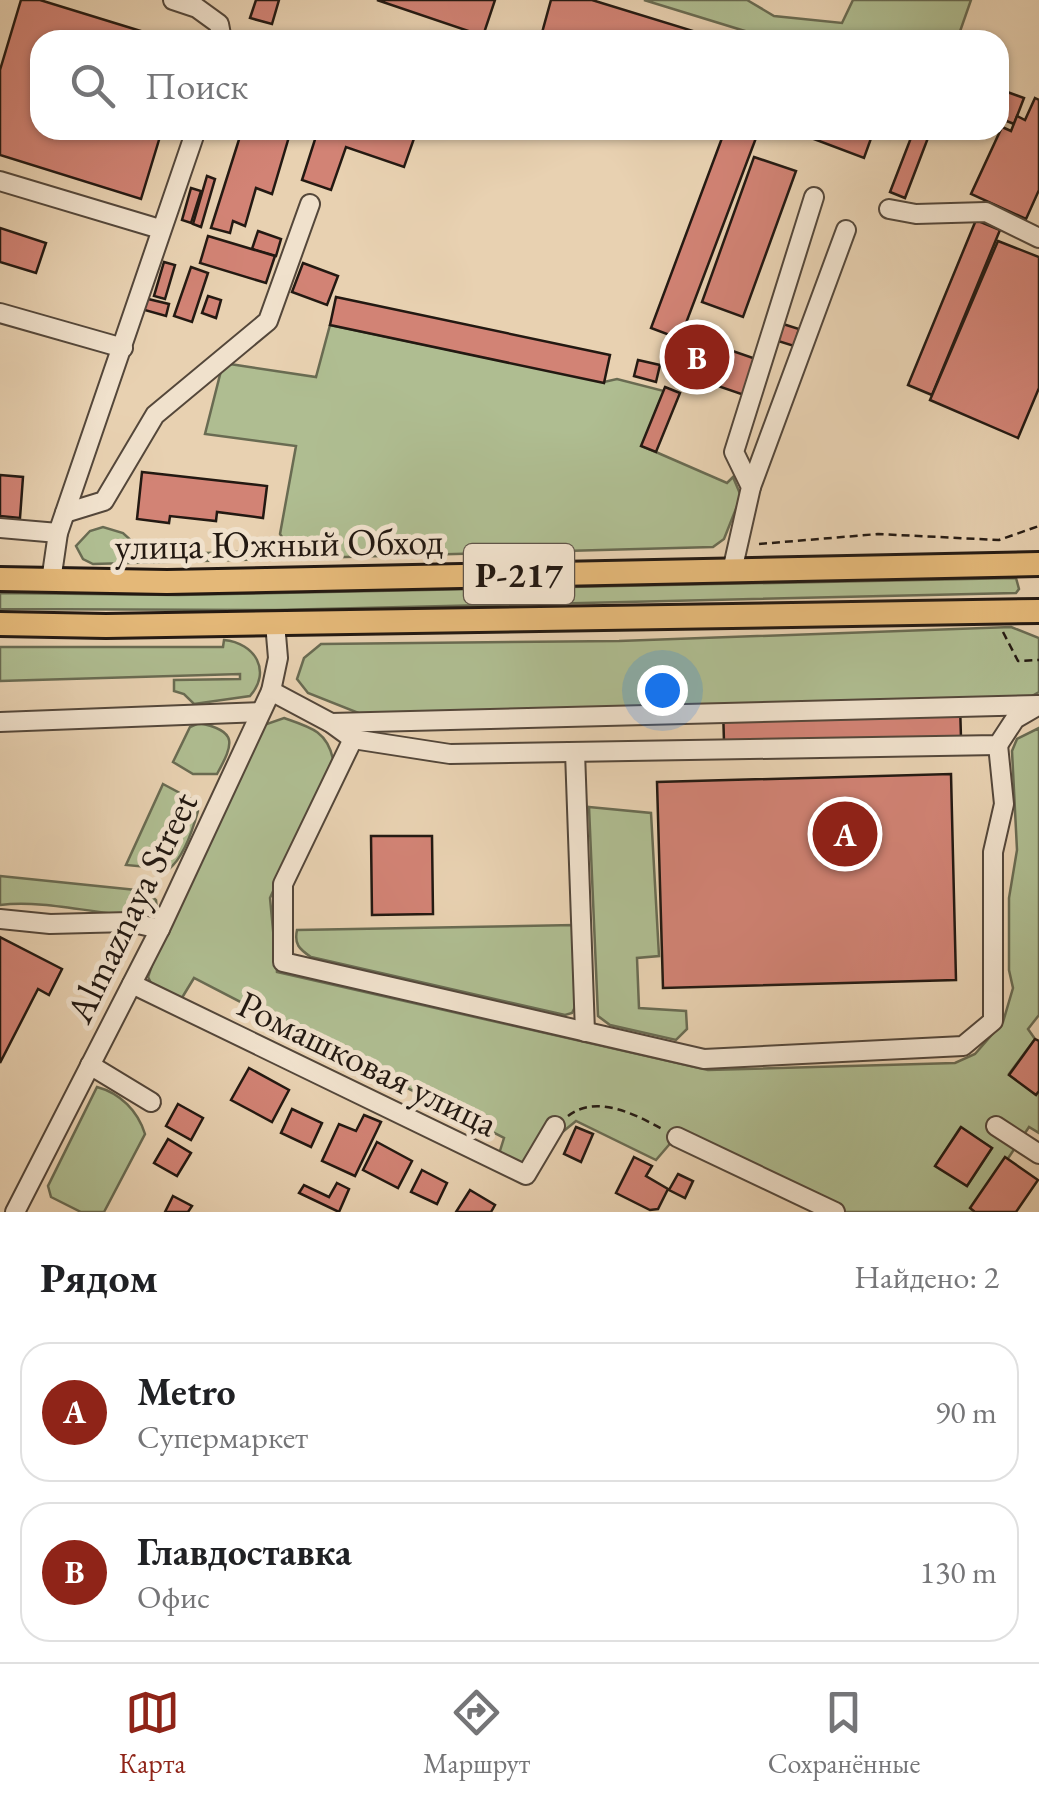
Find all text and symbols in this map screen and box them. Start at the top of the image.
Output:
search box [30,30,1009,140]
icon: search [65,58,120,113]
text: Поиск [145,61,248,110]
pin: B [664,320,730,394]
street label: улица Южный Обход [114,516,444,570]
road number: Р-217 [464,544,574,604]
your location [637,665,688,716]
street label: Almaznaya Street [54,783,208,1031]
pin: A [812,796,878,872]
street label: Ромашковая улица [230,979,507,1148]
text: Рядом [40,1250,158,1305]
text: Найдено: 2 [854,1256,999,1298]
text: Metro [137,1367,236,1416]
text: A [63,1391,86,1433]
text: 90 m [935,1391,997,1433]
text: Супермаркет [137,1416,308,1458]
text: Главдоставка [137,1527,352,1576]
text: B [64,1551,85,1593]
text: 130 m [920,1551,997,1593]
text: Офис [137,1576,210,1618]
tab: Карта [119,1685,186,1781]
tab: Маршрут [423,1685,530,1781]
tab: Сохранённые [768,1685,920,1781]

